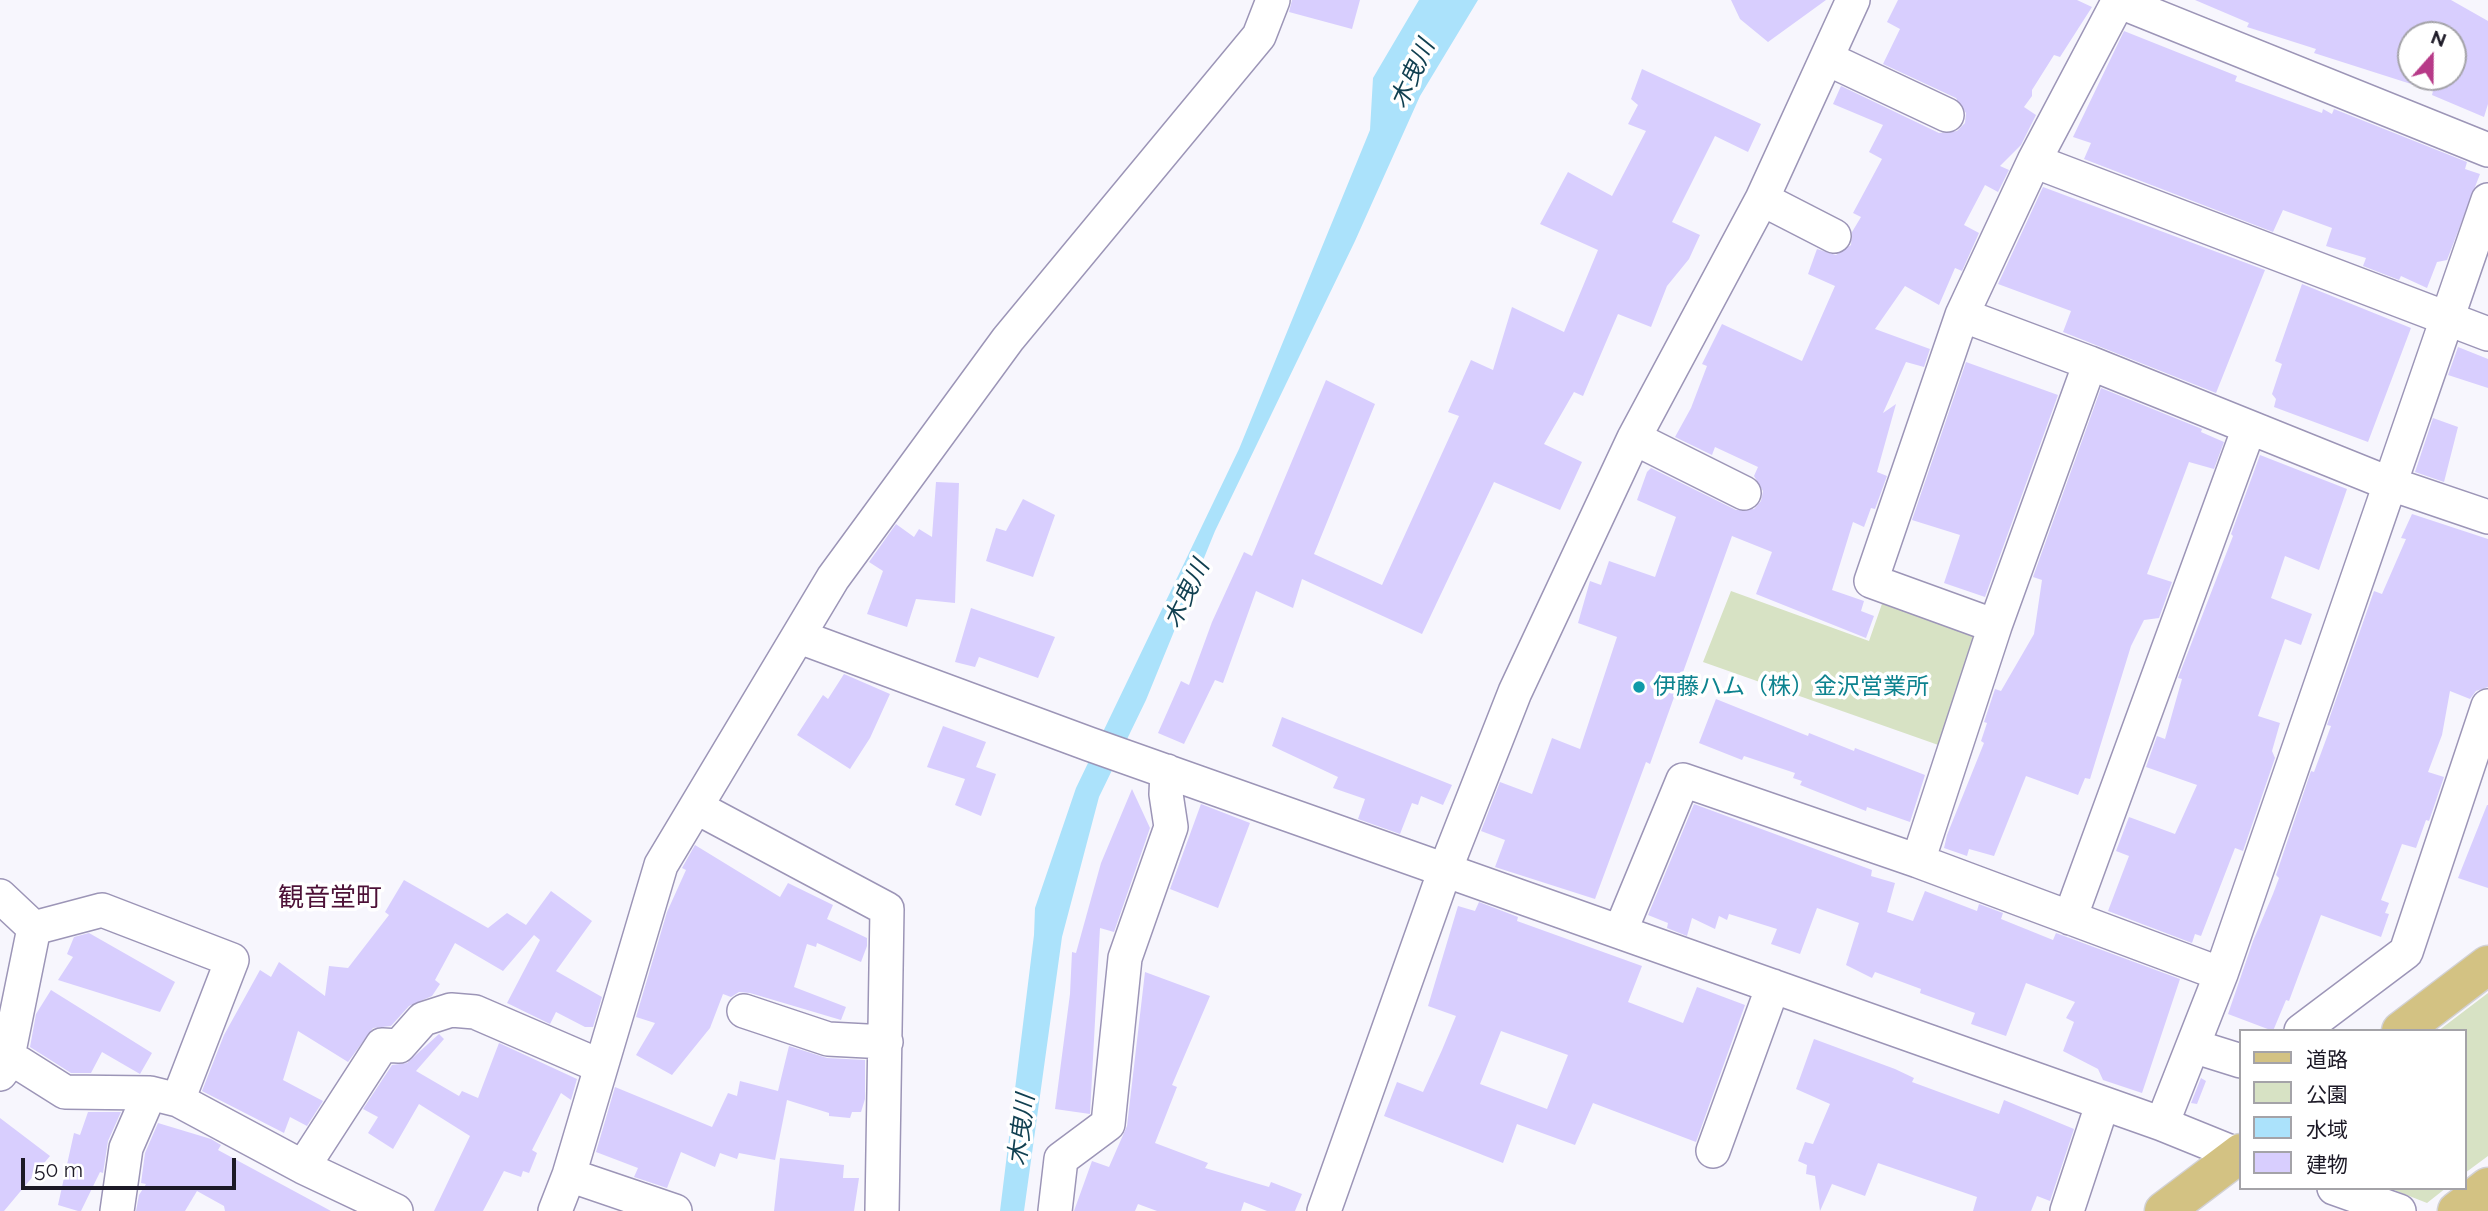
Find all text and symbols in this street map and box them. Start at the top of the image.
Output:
north arrow [2397,21,2467,91]
text: N [2428,25,2450,51]
water label: 木曳川 [1385,35,1441,113]
water label: 木曳川 [1158,555,1216,633]
place label: 伊藤ハム（株）金沢営業所 [1653,673,1929,701]
marker: 伊藤ハム（株）金沢営業所 [1631,679,1647,695]
district label: 観音堂町 [278,882,382,914]
legend [2240,1029,2467,1190]
text: 道路 [2306,1047,2348,1072]
text: 公園 [2306,1082,2348,1107]
water label: 木曳川 [1003,1093,1041,1167]
text: 水域 [2306,1117,2348,1142]
scale bar [24,1144,240,1188]
text: 建物 [2306,1152,2348,1177]
text: 50 m [34,1157,83,1182]

